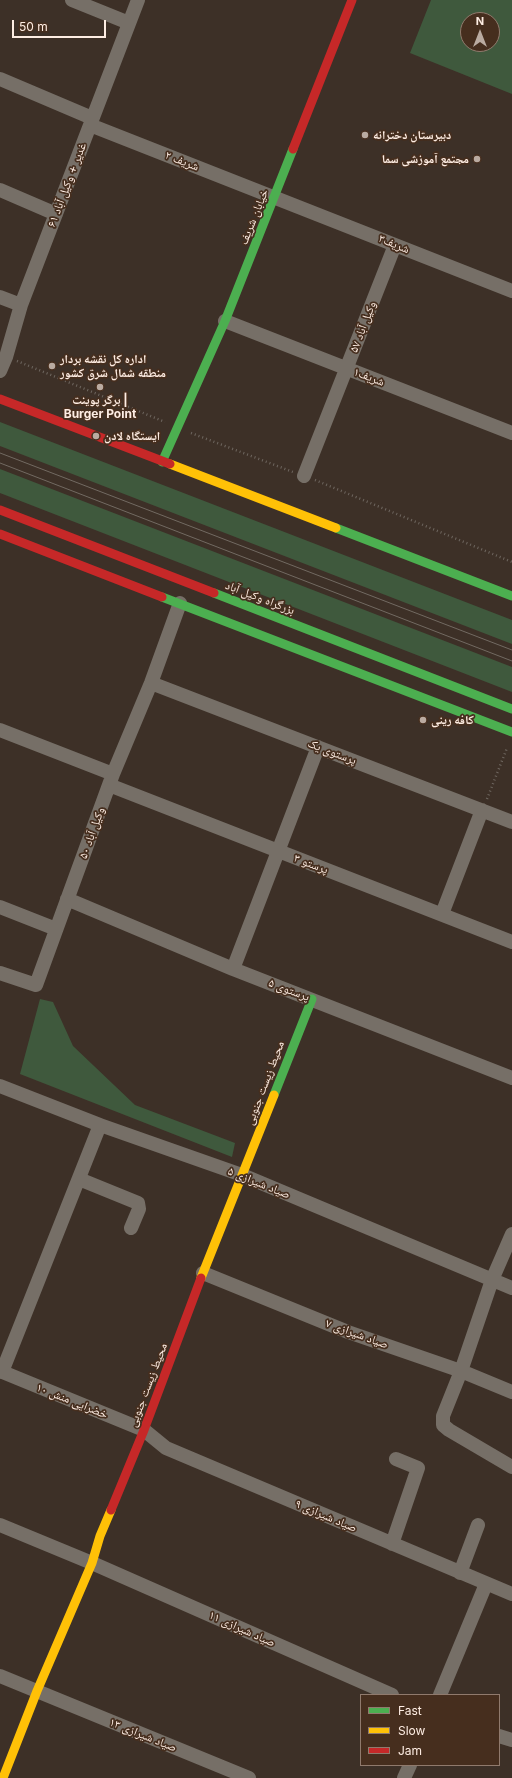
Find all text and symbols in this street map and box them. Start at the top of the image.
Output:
scale bar [14,12,108,38]
north arrow [460,12,500,52]
text: N [476,14,484,28]
text: 50 m [19,19,48,34]
place label: دبیرستان دخترانه [373,128,451,142]
marker: دبیرستان دخترانه [360,130,370,140]
street label: غدیر + وکیل آباد ۶۱ [44,141,90,229]
street label: شریف ۲ [163,148,201,174]
place label: مجتمع آموزشی سما [382,152,469,166]
marker: مجتمع آموزشی سما [472,154,482,164]
street label: خیابان شریف [236,187,272,247]
street label: شریف٣ [376,231,412,257]
street label: ۵۷ وکیل آباد [347,299,379,355]
place label: اداره کل نقشه بردار منطقه شمال شرق کشور [60,352,166,380]
marker: اداره کل نقشه بردار منطقه شمال شرق کشور [47,361,57,371]
street label: شریف١ [351,365,387,389]
marker: برگر پوینت | Burger Point [95,382,105,392]
place label: برگر پوینت | Burger Point [64,393,136,421]
place label: ایستگاه لادن [104,429,160,443]
marker: ایستگاه لادن [91,431,101,441]
street label: بزرگراه وکیل آباد [223,578,297,618]
place label: کافه رینی [431,713,474,727]
marker: کافه رینی [418,715,428,725]
street label: پرستوی یک [306,736,358,768]
street label: ۵۰ وکیل آباد [76,805,108,861]
street label: پرستو ۳ [292,851,330,877]
street label: پرستوی ۵ [266,976,312,1004]
street label: محیط زیست جنوبی [242,1039,288,1127]
street label: صیاد شیرازی ۵ [226,1164,292,1202]
street label: صیاد شیرازی ۷ [324,1316,390,1352]
street label: محیط زیست جنوبی [125,1341,171,1429]
street label: خضرایی منش ۱۰ [34,1380,110,1422]
street label: صیاد شیرازی ۹ [293,1497,359,1535]
street label: صیاد شیرازی ۱۱ [207,1608,277,1650]
legend [360,1694,500,1766]
text: Fast [398,1703,422,1718]
street label: صیاد شیرازی ۱۳ [107,1715,179,1755]
text: Slow [398,1723,425,1738]
text: Jam [398,1743,422,1758]

